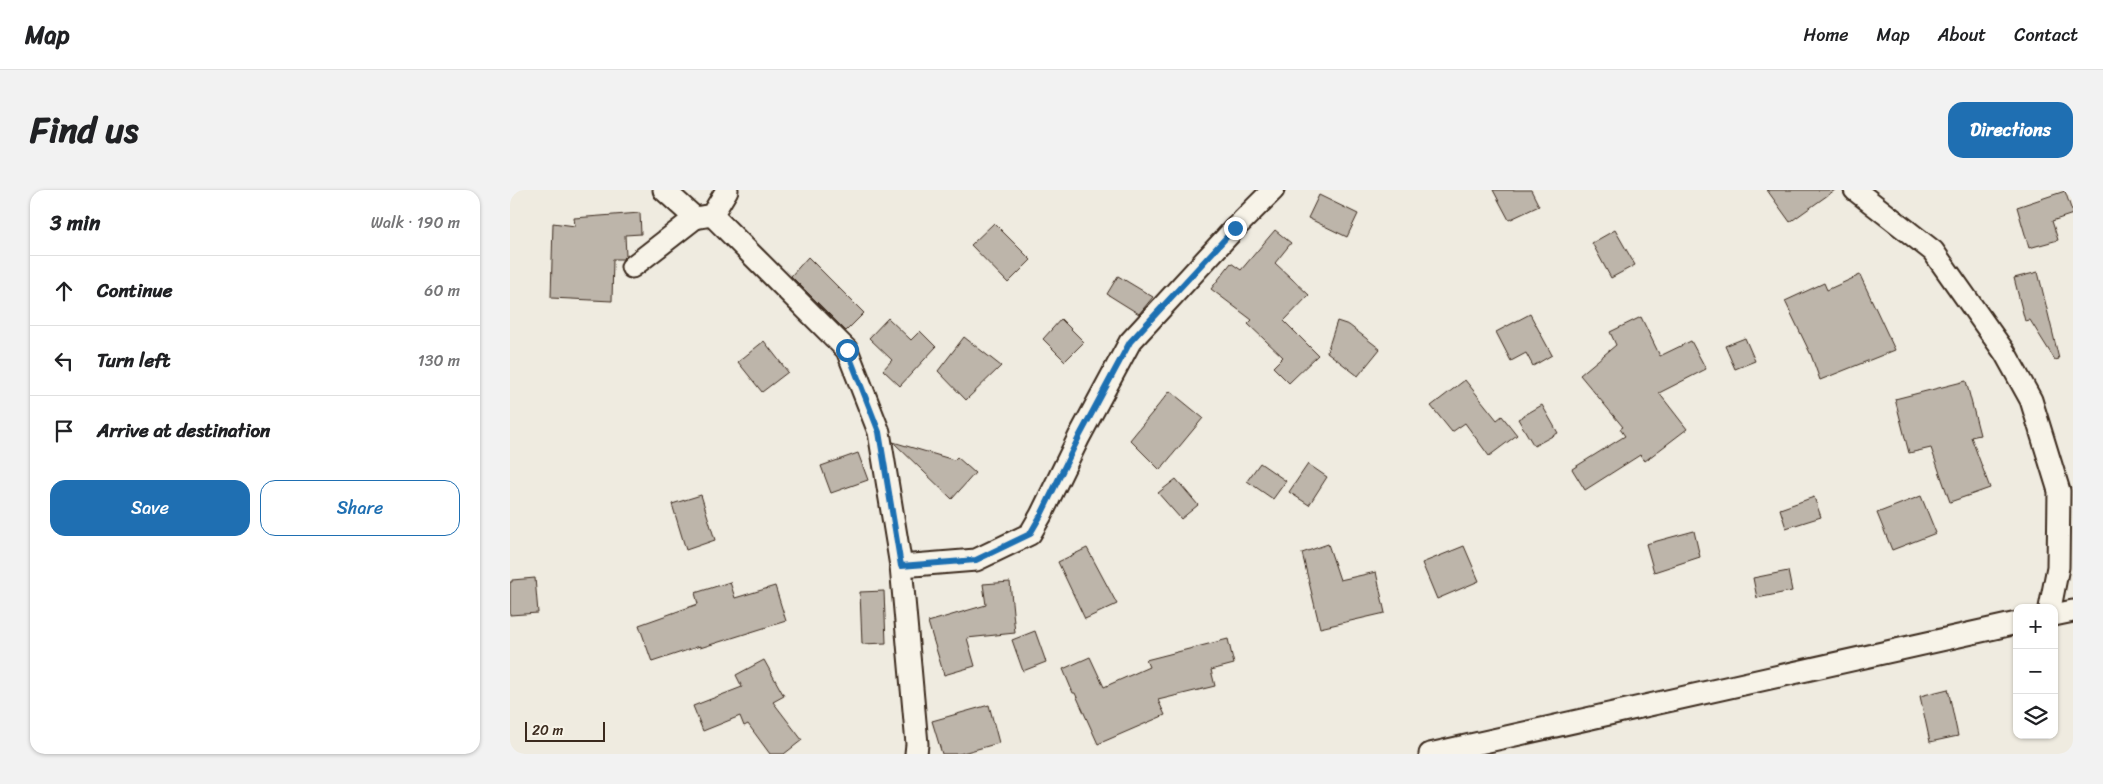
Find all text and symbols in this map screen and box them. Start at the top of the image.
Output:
text: Map [25,14,69,56]
text: Home [1804,19,1849,51]
text: Map [1877,19,1910,51]
text: About [1938,19,1986,51]
text: Contact [2014,19,2078,51]
text: Find us [30,99,138,161]
button: Directions [1948,102,2073,158]
text: 3 min [50,204,100,242]
text: Walk · 190 m [371,208,460,237]
route end [1224,217,1247,240]
text: Continue [97,274,173,307]
text: 60 m [424,276,460,305]
icon: ahead [50,277,78,305]
route start [836,339,859,362]
text: Turn left [97,344,170,377]
text: 130 m [418,346,460,375]
icon: left [50,347,78,375]
text: Arrive at destination [97,414,270,447]
icon: arrive [50,417,78,445]
button: Save [50,480,250,536]
button: Share [260,480,460,536]
map controls [2013,604,2058,739]
button: + [2013,604,2058,649]
button: − [2013,649,2058,694]
button: layers [2013,694,2058,739]
text: 20 m [532,718,563,743]
scale bar [525,719,605,742]

